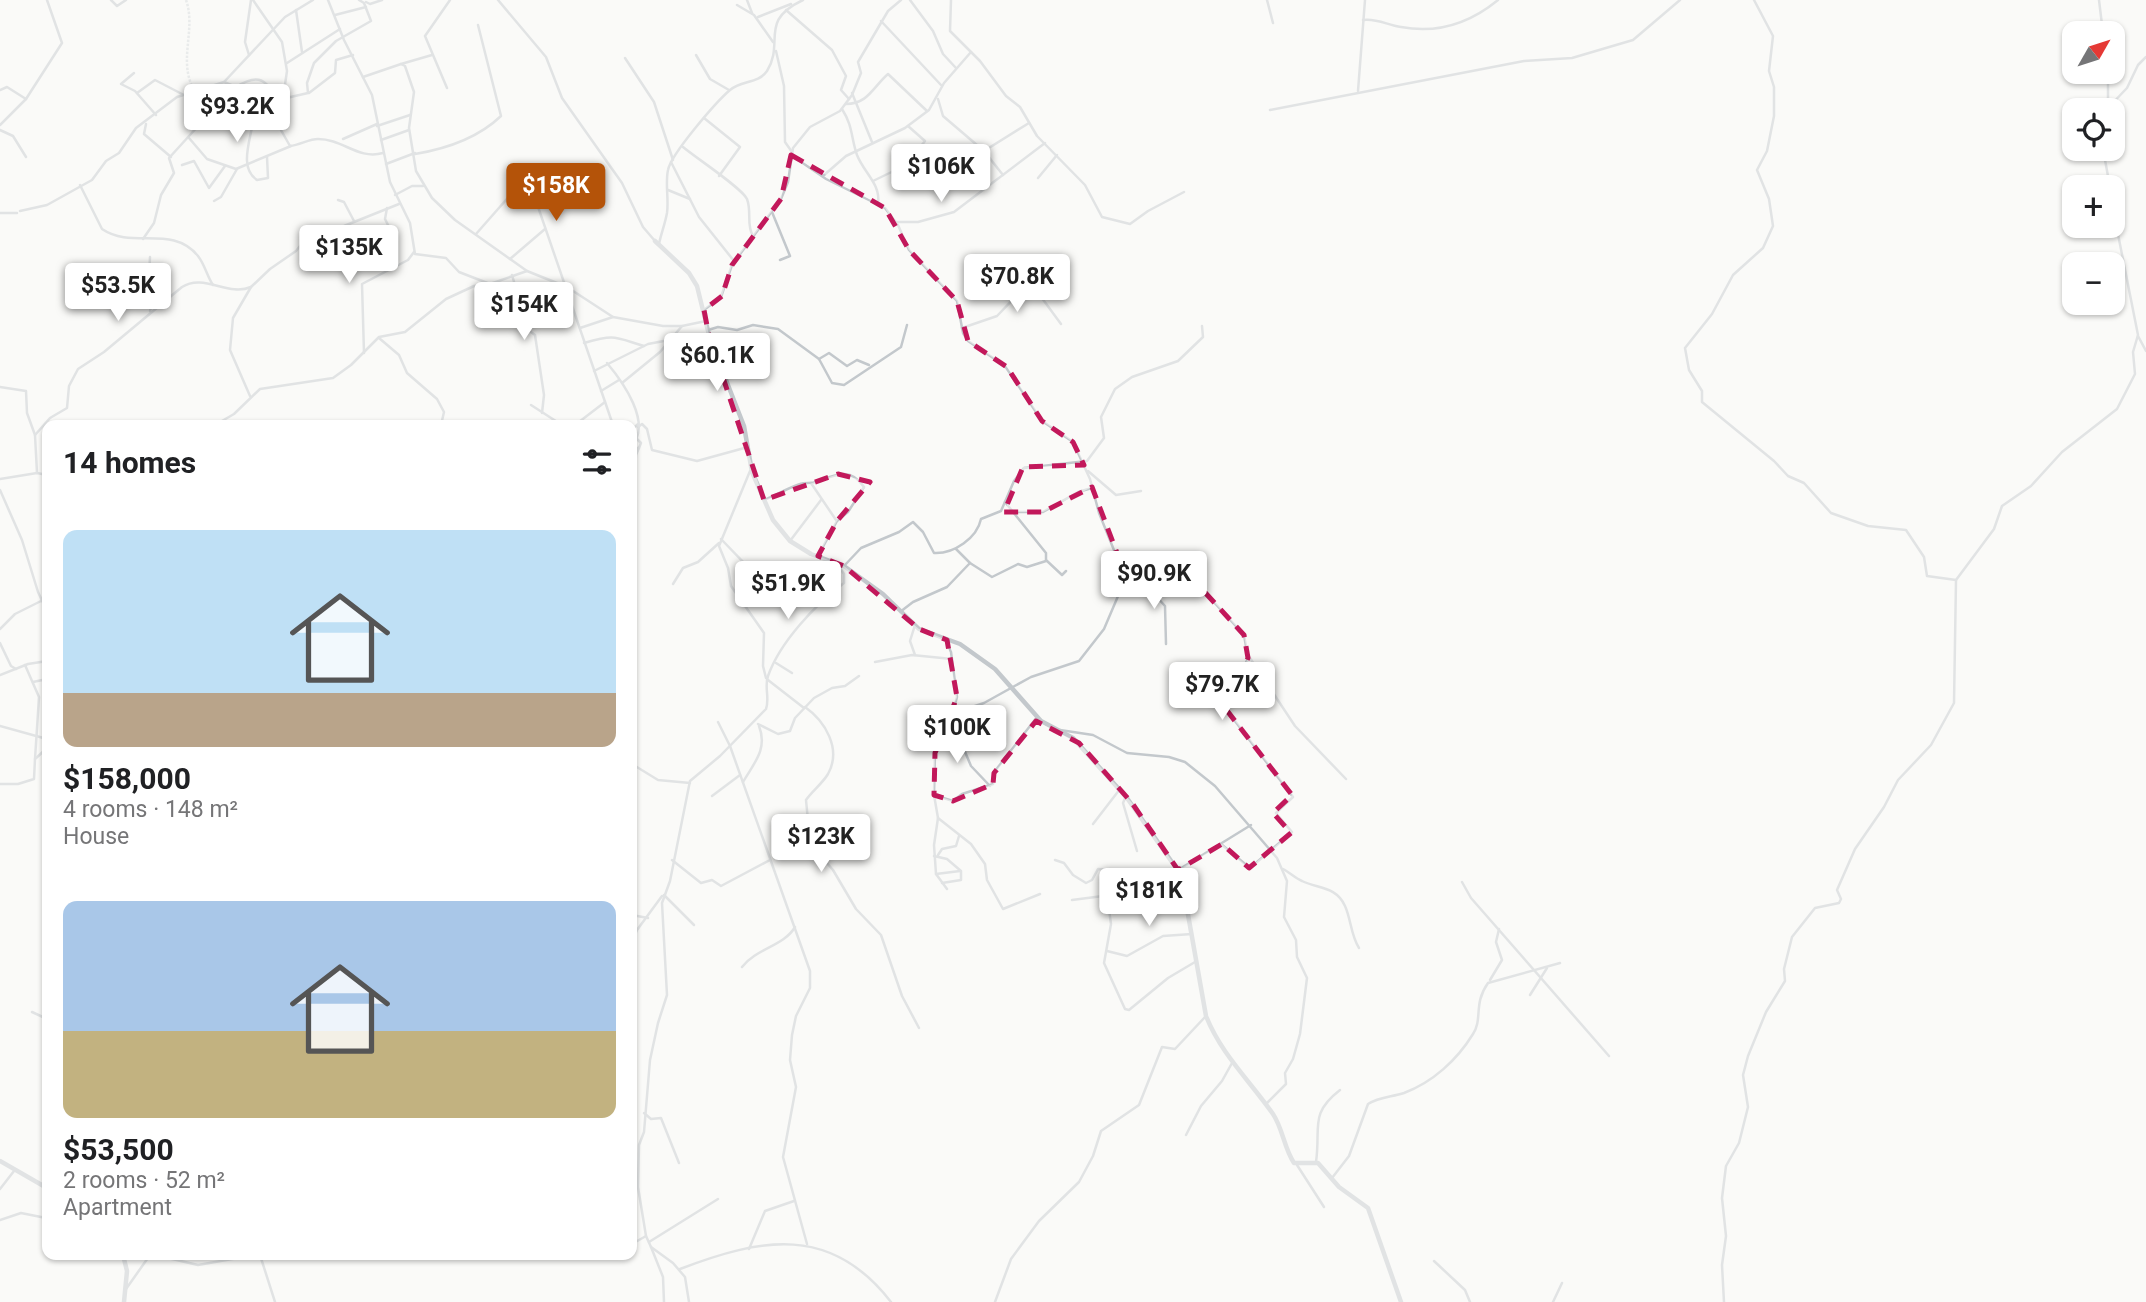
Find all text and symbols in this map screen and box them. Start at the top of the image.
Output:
north arrow [2062,21,2124,84]
map controls [2062,21,2125,315]
pin: $93.2K [180,85,294,144]
text: $93.2K [200,93,274,120]
button: locate [2062,98,2125,161]
pin: $106K [892,144,990,204]
text: $106K [907,153,975,180]
pin: $158K [507,164,605,223]
text: $158K [522,172,590,199]
button: + [2062,175,2125,238]
pin: $135K [300,226,398,285]
text: $135K [315,234,383,261]
button: − [2062,252,2125,315]
pin: $70.8K [960,254,1074,314]
text: $70.8K [980,263,1054,290]
pin: $53.5K [61,264,175,323]
text: $53.5K [81,272,155,299]
pin: $154K [475,282,573,342]
text: $154K [490,291,558,318]
pin: $60.1K [660,334,774,393]
text: $60.1K [680,342,754,369]
icon: filters [578,443,616,481]
text: 14 homes [63,445,196,480]
pin: $90.9K [1097,552,1211,611]
text: $90.9K [1117,560,1191,587]
pin: $51.9K [731,562,845,621]
text: $51.9K [751,570,825,597]
icon: home [277,575,403,701]
pin: $79.7K [1165,662,1279,722]
text: $79.7K [1185,671,1259,698]
pin: $100K [908,706,1006,765]
text: $100K [923,714,991,741]
text: $158,000 [63,761,191,796]
text: 4 rooms · 148 m² [63,796,238,823]
pin: $123K [772,814,870,874]
text: House [63,823,129,850]
text: $123K [787,823,855,850]
pin: $181K [1100,869,1198,928]
text: $181K [1115,877,1183,904]
icon: home [277,946,403,1072]
text: $53,500 [63,1132,174,1167]
text: 2 rooms · 52 m² [63,1167,225,1194]
text: Apartment [63,1194,172,1221]

